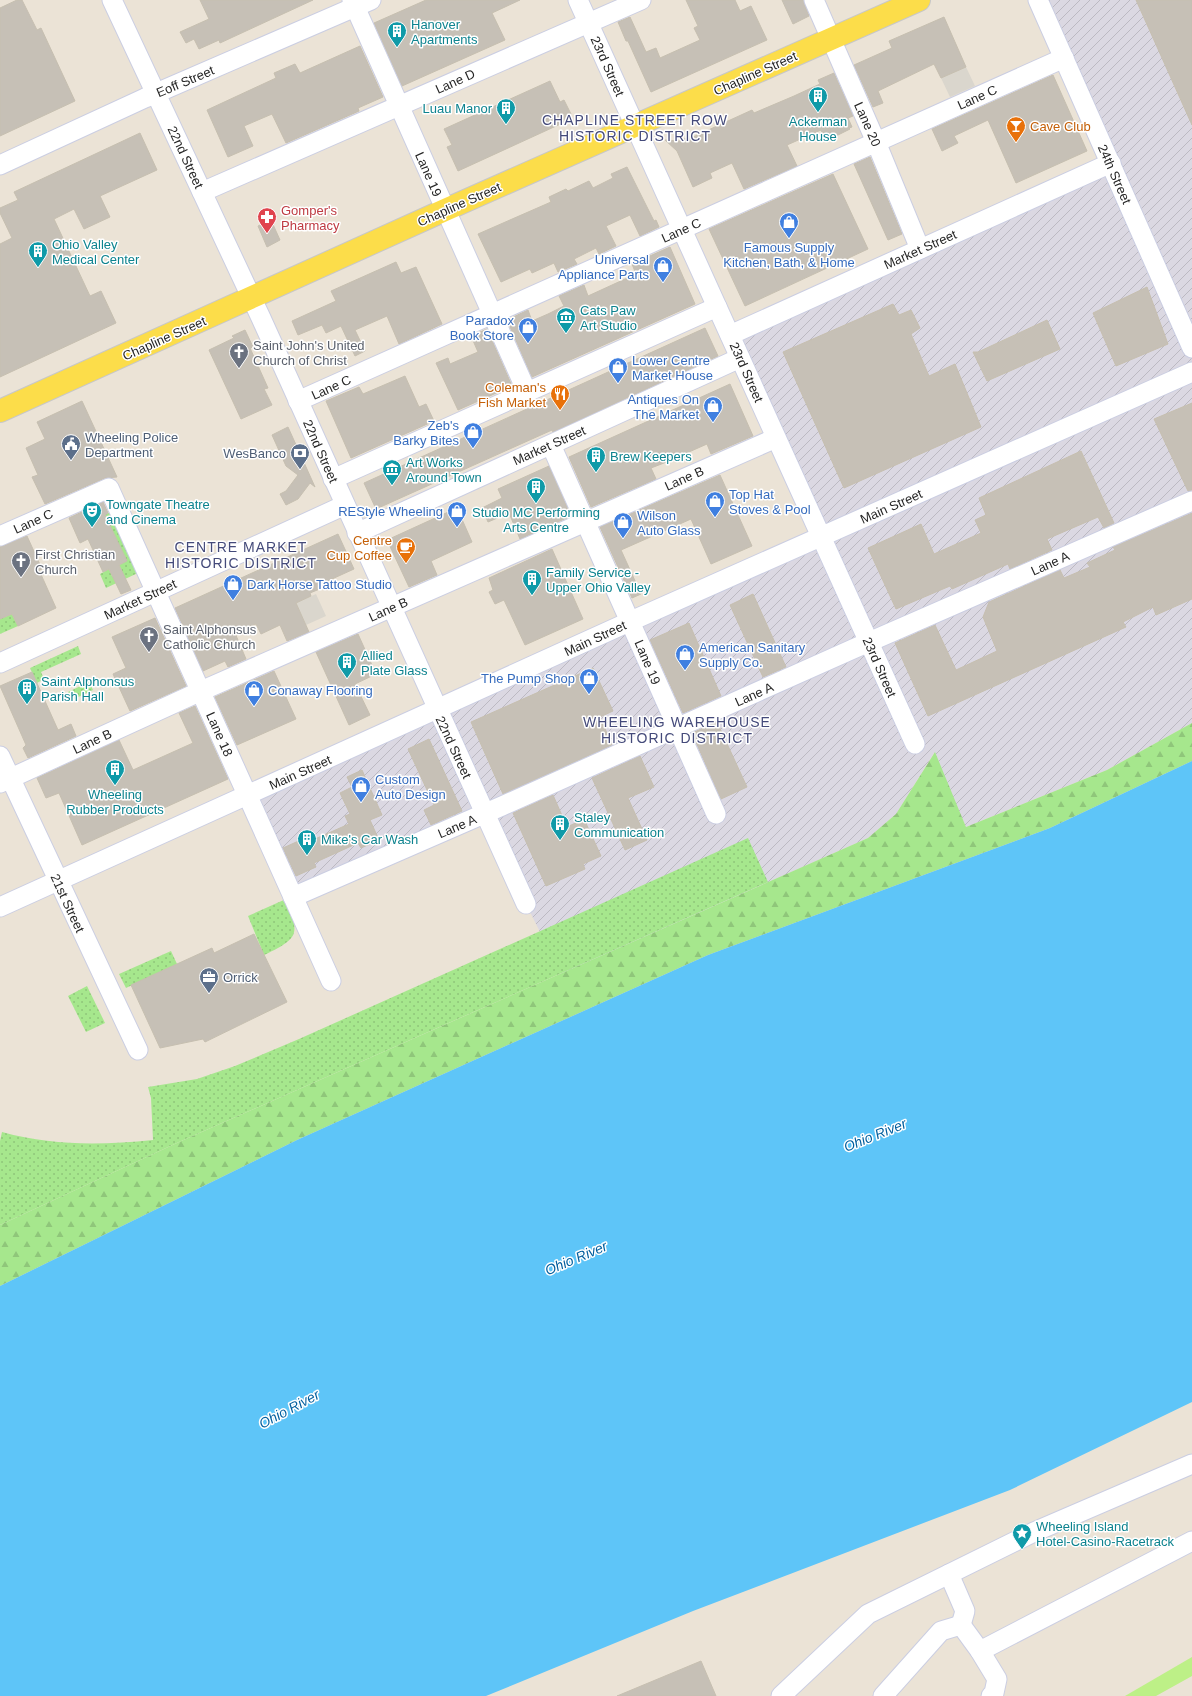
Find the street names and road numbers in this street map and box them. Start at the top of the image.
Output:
street label: 23rd Street [588,34,628,99]
street label: Chapline Street [711,48,800,99]
street label: Eoff Street [154,62,217,100]
street label: Lane D [433,66,477,97]
street label: Lane C [955,82,999,113]
street label: Lane 20 [851,100,884,149]
street label: 22nd Street [165,124,207,191]
street label: 24th Street [1095,142,1134,207]
street label: Lane 19 [412,150,445,199]
street label: Chapline Street [415,179,504,230]
street label: Lane C [659,215,703,246]
street label: Market Street [882,227,959,272]
street label: Chapline Street [120,313,209,364]
street label: 23rd Street [727,340,767,405]
street label: Lane C [309,372,353,403]
street label: 22nd Street [300,417,341,485]
street label: Market Street [511,423,588,468]
street label: Lane B [662,463,706,494]
street label: Main Street [858,486,925,527]
street label: Lane C [11,506,55,537]
street label: Lane A [1029,548,1072,579]
street label: Market Street [102,576,179,623]
street label: Lane B [366,594,410,625]
street label: Main Street [562,617,629,659]
street label: 23rd Street [860,635,900,700]
street label: Lane 19 [631,638,664,687]
street label: Lane A [733,679,776,710]
street label: Lane 18 [203,710,236,759]
street label: 22nd Street [433,714,475,781]
street label: Lane B [70,726,114,757]
street label: Main Street [267,752,334,793]
street label: Lane A [436,812,479,841]
street label: 21st Street [47,872,88,935]

